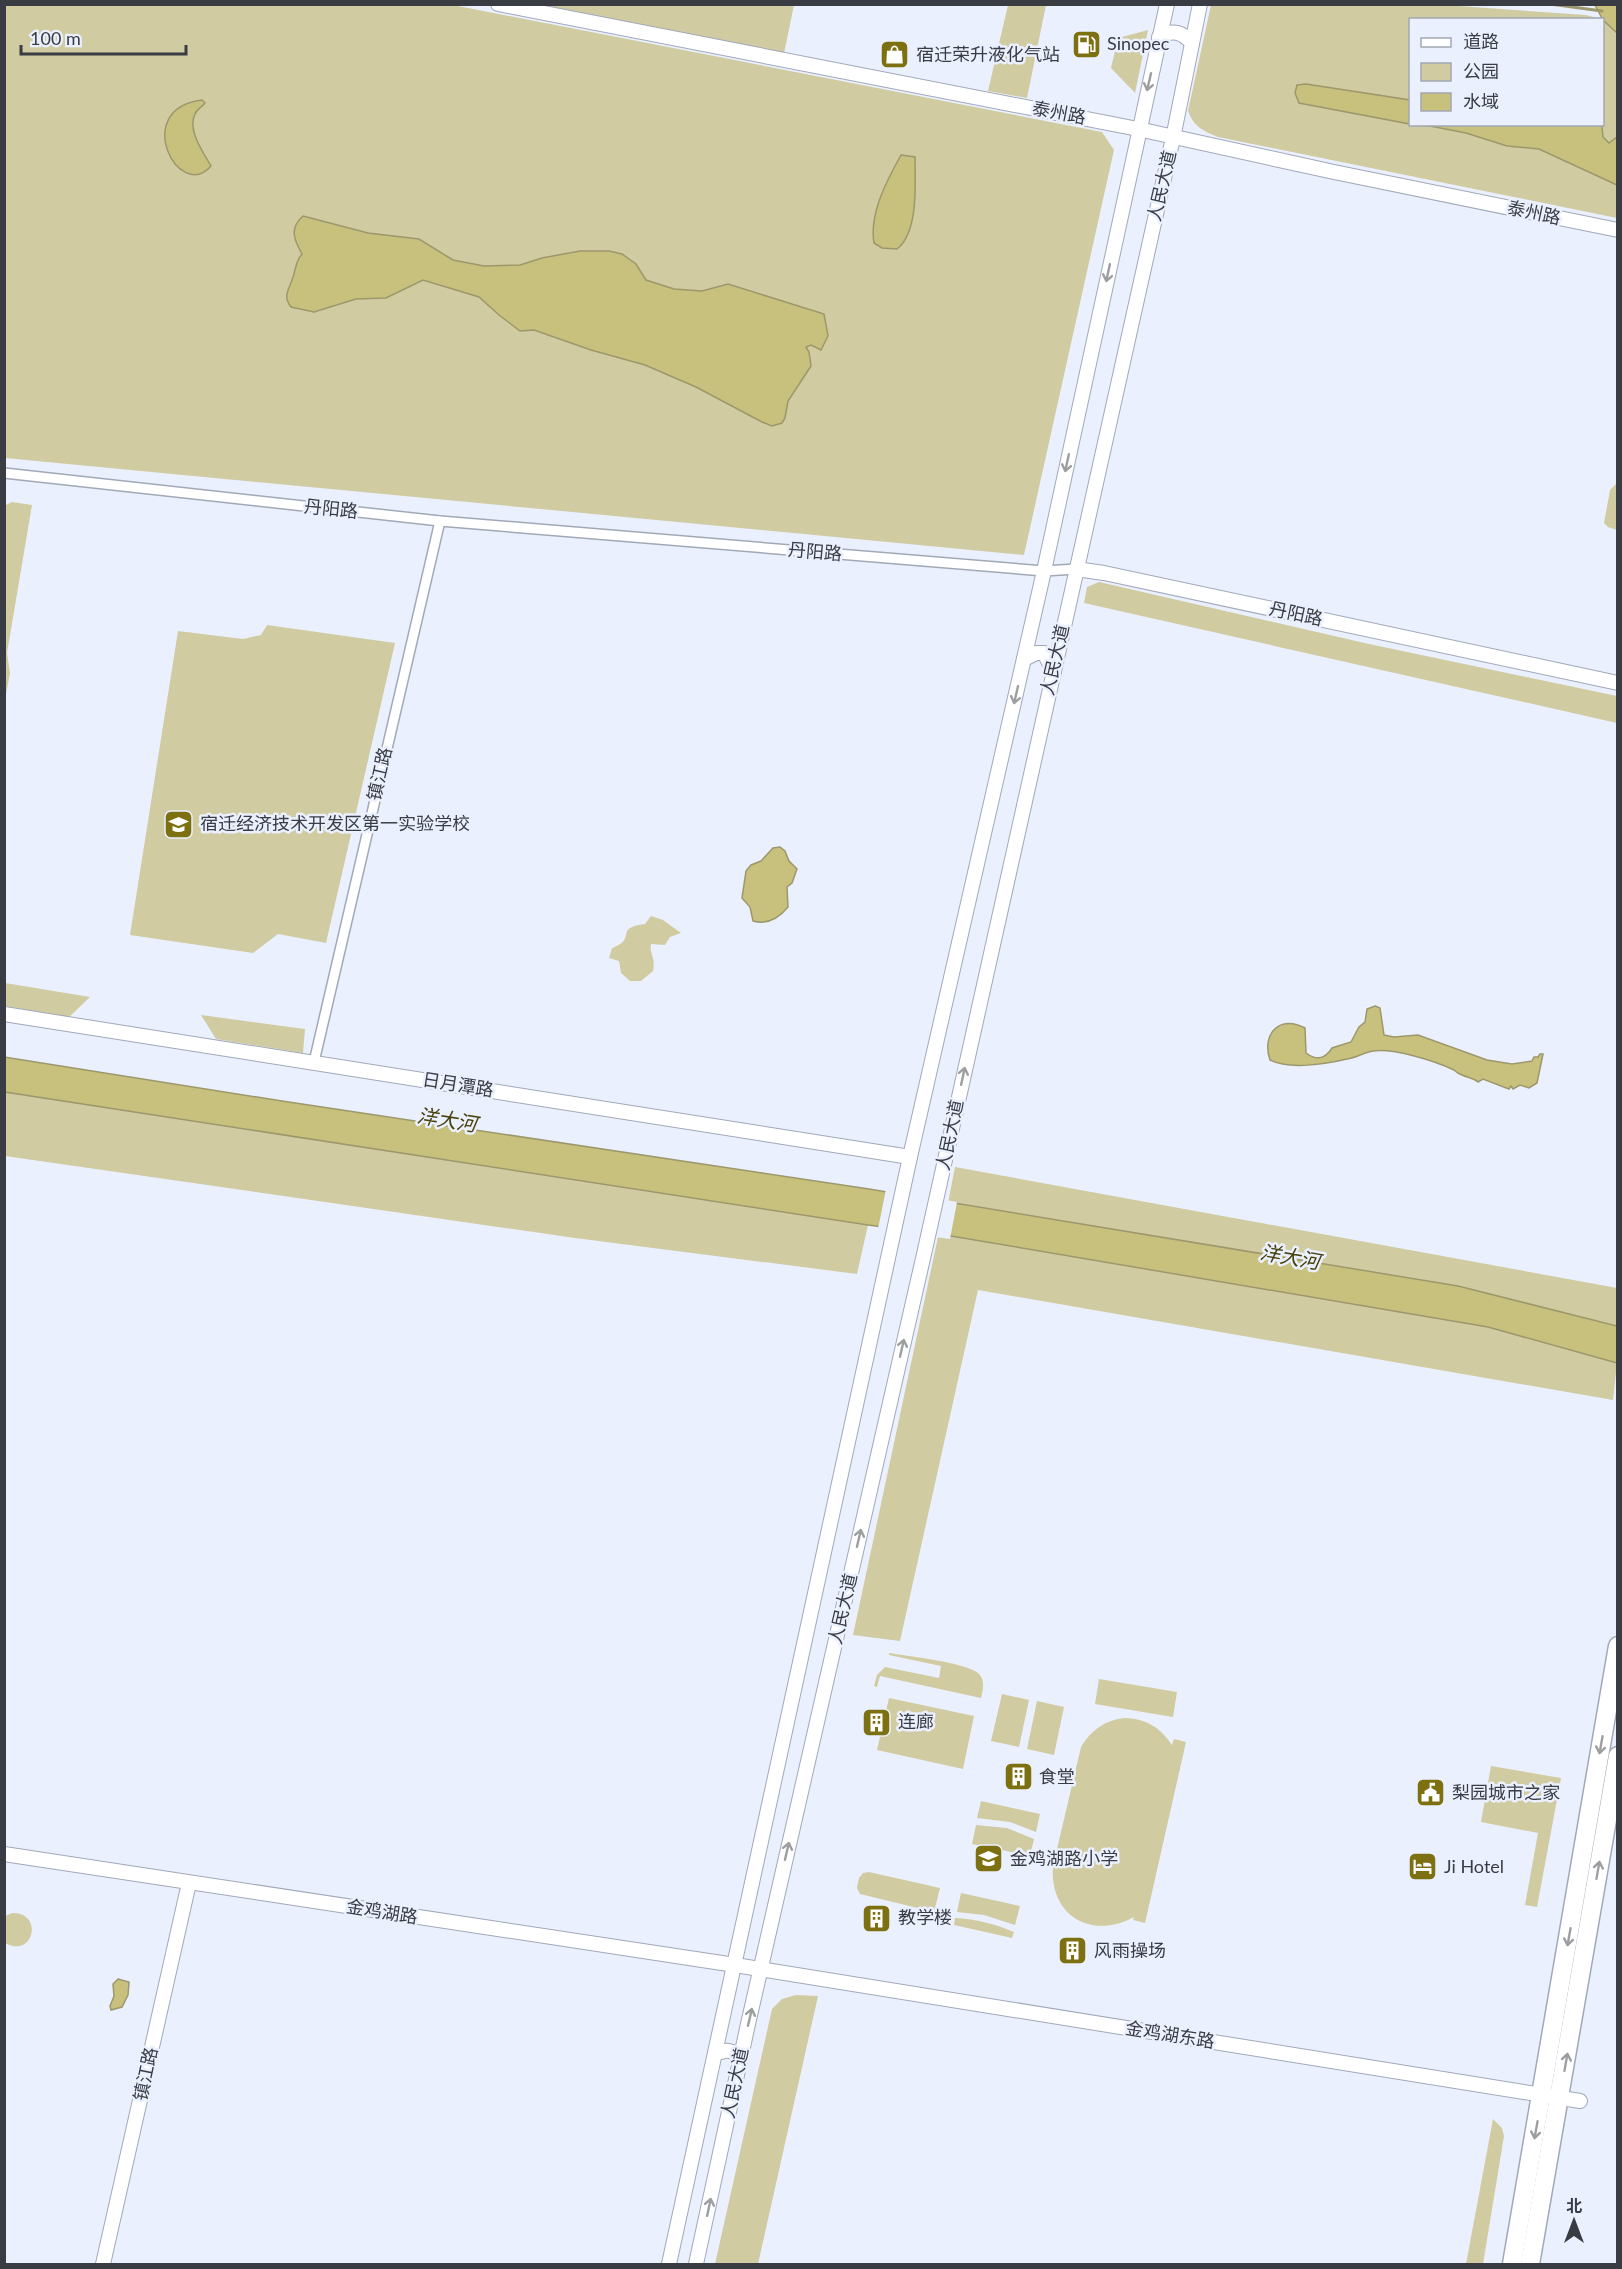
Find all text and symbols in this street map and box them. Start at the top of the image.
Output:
scale bar [21,18,186,56]
legend [1409,18,1604,126]
text: 100 m [30,27,81,49]
fuel station icon: Sinopec [1070,28,1102,60]
text: 道路 [1463,30,1499,52]
place label: Sinopec [1107,32,1170,54]
shop icon: 宿迁荣升液化气站 [879,39,911,71]
place label: 宿迁荣升液化气站 [916,43,1060,65]
text: 公园 [1463,60,1499,82]
one-way arrow [1143,72,1154,91]
text: 水域 [1463,90,1499,112]
street label: 泰州路 [1031,96,1088,128]
street label: 人民大道 [1142,148,1180,223]
street label: 泰州路 [1506,196,1563,228]
one-way arrow [1101,263,1113,282]
one-way arrow [1060,453,1072,472]
street label: 丹阳路 [303,494,359,522]
street label: 丹阳路 [787,538,843,564]
street label: 丹阳路 [1268,597,1325,629]
street label: 人民大道 [1035,622,1073,697]
one-way arrow [1009,685,1021,704]
street label: 镇江路 [362,745,396,803]
school or university icon: 宿迁经济技术开发区第一实验学校 [163,808,195,840]
place label: 宿迁经济技术开发区第一实验学校 [200,812,470,834]
one-way arrow [958,1067,969,1086]
street label: 日月潭路 [421,1068,495,1101]
street label: 人民大道 [931,1097,967,1172]
water label: 洋大河 [416,1102,483,1136]
water label: 洋大河 [1259,1239,1326,1274]
one-way arrow [897,1339,908,1358]
one-way arrow [853,1529,865,1548]
street label: 人民大道 [823,1571,861,1646]
building icon: 连廊 [861,1706,893,1738]
place label: 连廊 [898,1710,934,1732]
one-way arrow [1596,1735,1607,1755]
building icon: 食堂 [1002,1761,1034,1793]
place label: 食堂 [1039,1765,1075,1787]
public building icon: 梨园城市之家 [1415,1777,1447,1809]
place label: 梨园城市之家 [1452,1781,1560,1803]
one-way arrow [782,1842,794,1861]
school or university icon: 金鸡湖路小学 [973,1843,1005,1875]
place label: 金鸡湖路小学 [1010,1847,1118,1869]
hotel icon: Ji Hotel [1407,1851,1439,1883]
place label: Ji Hotel [1444,1855,1504,1877]
one-way arrow [1593,1860,1604,1880]
street label: 金鸡湖路 [345,1895,419,1928]
building icon: 教学楼 [861,1902,893,1934]
place label: 教学楼 [898,1906,952,1928]
one-way arrow [1563,1927,1574,1947]
building icon: 风雨操场 [1057,1935,1089,1967]
place label: 风雨操场 [1094,1939,1166,1961]
one-way arrow [744,2007,756,2026]
street label: 金鸡湖东路 [1124,2016,1216,2052]
street label: 镇江路 [129,2045,161,2102]
street label: 人民大道 [716,2045,752,2120]
one-way arrow [1561,2053,1572,2072]
one-way arrow [1530,2119,1541,2139]
north arrow [1544,2191,1604,2251]
text: 北 [1566,2196,1582,2215]
one-way arrow [703,2198,715,2217]

